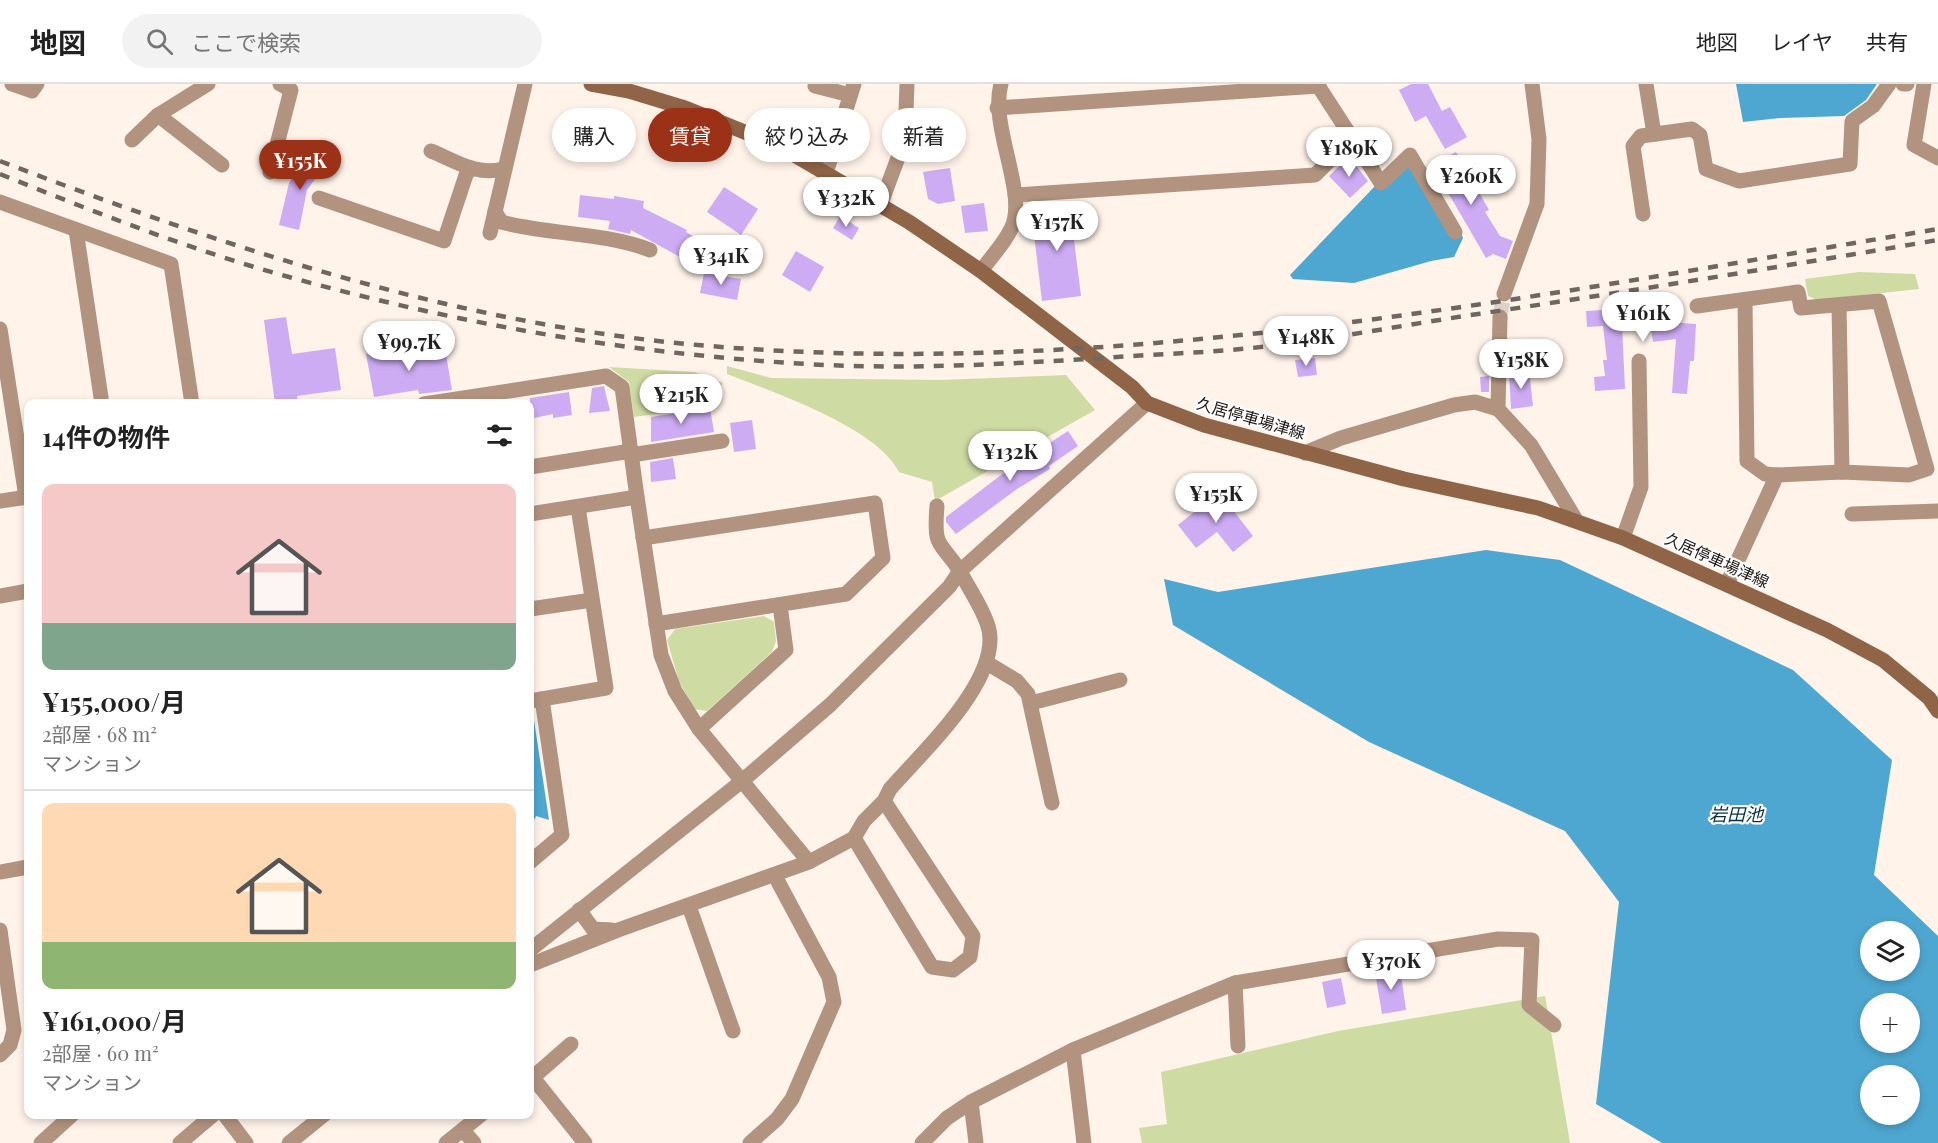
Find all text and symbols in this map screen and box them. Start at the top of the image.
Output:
search box [122,14,542,68]
text: 地図 [30,23,86,60]
icon: search [143,25,176,58]
text: ここで検索 [191,27,301,57]
text: 地図 [1696,27,1738,55]
text: レイヤ [1771,27,1833,55]
text: 共有 [1866,27,1908,55]
chip: 購入 [552,108,636,162]
chip: 賃貸 [648,108,732,162]
chip: 絞り込み [744,108,870,162]
chip: 新着 [882,108,966,162]
pin: ¥189K [1307,127,1391,178]
text: ¥189K [1320,133,1378,160]
pin: ¥155K [258,140,342,191]
text: ¥155K [273,146,327,173]
pin: ¥260K [1429,155,1513,206]
text: ¥260K [1440,161,1502,188]
pin: ¥332K [804,177,888,228]
text: ¥332K [817,183,875,210]
pin: ¥157K [1015,201,1099,252]
text: ¥157K [1030,207,1084,234]
pin: ¥341K [679,235,763,286]
text: ¥341K [693,241,749,268]
pin: ¥161K [1601,292,1685,343]
text: ¥161K [1616,298,1670,325]
pin: ¥148K [1264,316,1348,367]
pin: ¥99.7K [360,321,458,372]
text: ¥148K [1277,322,1335,349]
text: ¥99.7K [377,327,441,354]
pin: ¥158K [1479,339,1563,390]
text: ¥158K [1493,345,1549,372]
pin: ¥215K [639,374,723,425]
text: ¥215K [654,380,708,407]
street label: 久居停車場津線 [1194,392,1308,443]
text: 14件の物件 [42,419,170,454]
icon: filters [483,419,516,452]
pin: ¥132K [968,431,1052,482]
text: ¥132K [982,437,1038,464]
pin: ¥155K [1174,473,1258,524]
text: ¥155K [1189,479,1243,506]
icon: home [225,523,333,631]
street label: 久居停車場津線 [1662,527,1773,592]
text: ¥155,000/月 [42,684,186,719]
text: 2部屋 · 68 m² [42,720,157,747]
text: マンション [42,749,142,776]
water label: 岩田池 [1709,802,1765,826]
icon: home [225,842,333,950]
map controls [1860,921,1920,1125]
button: layers [1860,921,1920,981]
pin: ¥370K [1349,940,1433,991]
text: ¥370K [1361,946,1421,973]
button: + [1860,993,1920,1053]
text: ¥161,000/月 [42,1003,187,1038]
text: 2部屋 · 60 m² [42,1039,159,1066]
button: − [1860,1065,1920,1125]
text: マンション [42,1068,142,1095]

